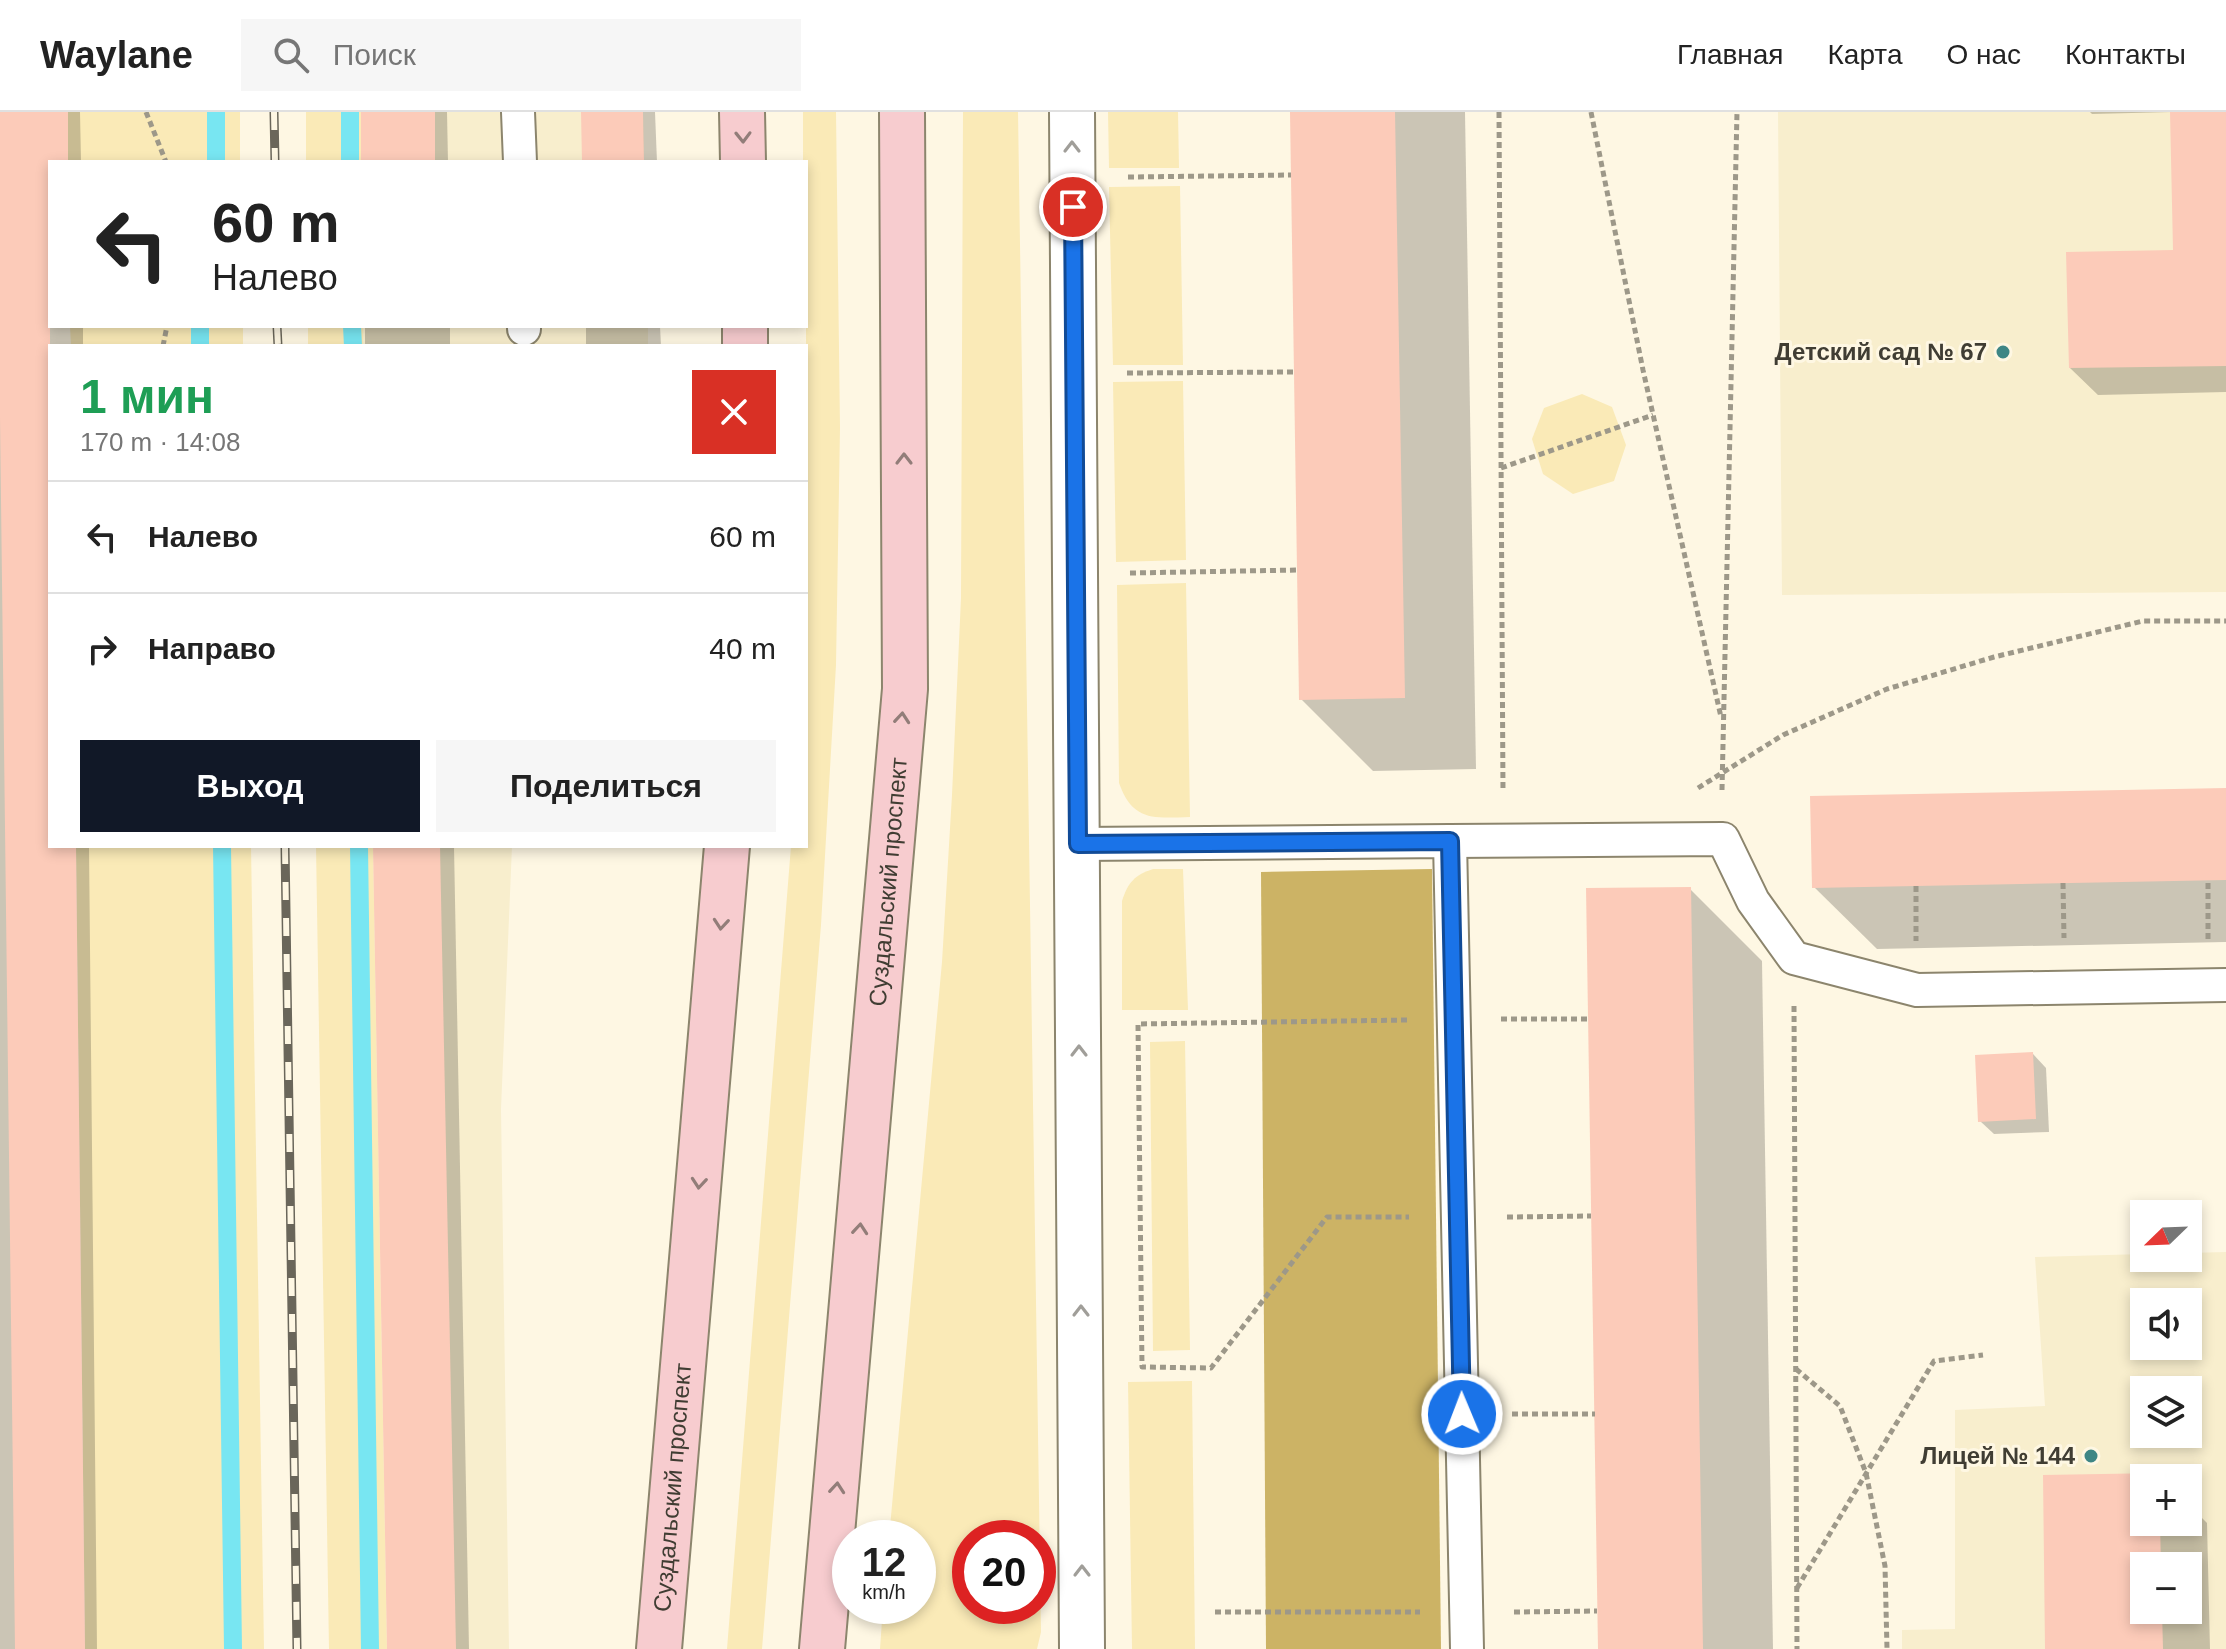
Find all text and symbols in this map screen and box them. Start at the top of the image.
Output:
search box [241,19,801,91]
icon: search [269,33,313,77]
text: Waylane [40,34,193,76]
text: Поиск [333,38,416,71]
text: Главная [1677,39,1784,70]
text: Карта [1828,39,1902,70]
text: О нас [1946,39,2021,70]
text: Контакты [2065,39,2186,70]
one-way arrow [734,131,751,144]
one-way arrow [1064,140,1081,153]
pin [1039,173,1107,241]
icon: arrive [1051,185,1095,229]
text: 60 m [212,191,340,254]
icon: left [80,192,184,296]
text: Налево [212,257,338,298]
place label: Детский сад № 67 [1775,338,1987,365]
marker: Детский сад № 67 [1994,343,2012,361]
text: 1 мин [80,370,214,423]
button: close [692,370,776,454]
text: 170 m · 14:08 [80,427,240,457]
one-way arrow [895,452,913,465]
icon: left [80,515,124,559]
text: Налево [148,520,258,553]
text: 60 m [709,520,776,553]
icon: right [80,627,124,671]
text: Направо [148,632,276,665]
text: 40 m [709,632,776,665]
one-way arrow [893,711,910,724]
button: Выход [80,740,420,832]
button: Поделиться [436,740,776,832]
street label: Суздальский проспект [864,756,912,1007]
one-way arrow [713,918,730,931]
one-way arrow [1070,1044,1088,1057]
one-way arrow [690,1177,707,1190]
north arrow [2130,1200,2202,1272]
map controls [2130,1200,2202,1624]
one-way arrow [851,1222,868,1235]
button: sound [2130,1288,2202,1360]
one-way arrow [1072,1304,1090,1317]
street label: Суздальский проспект [648,1362,696,1613]
position arrow [1420,1372,1504,1456]
button: layers [2130,1376,2202,1448]
place label: Лицей № 144 [1920,1442,2076,1469]
marker: Лицей № 144 [2082,1447,2100,1465]
button: + [2130,1464,2202,1536]
one-way arrow [828,1481,845,1494]
speed limit sign: 20 [952,1520,1056,1624]
text: 12 [862,1540,906,1584]
button: − [2130,1552,2202,1624]
one-way arrow [1073,1564,1091,1577]
text: km/h [862,1581,906,1603]

